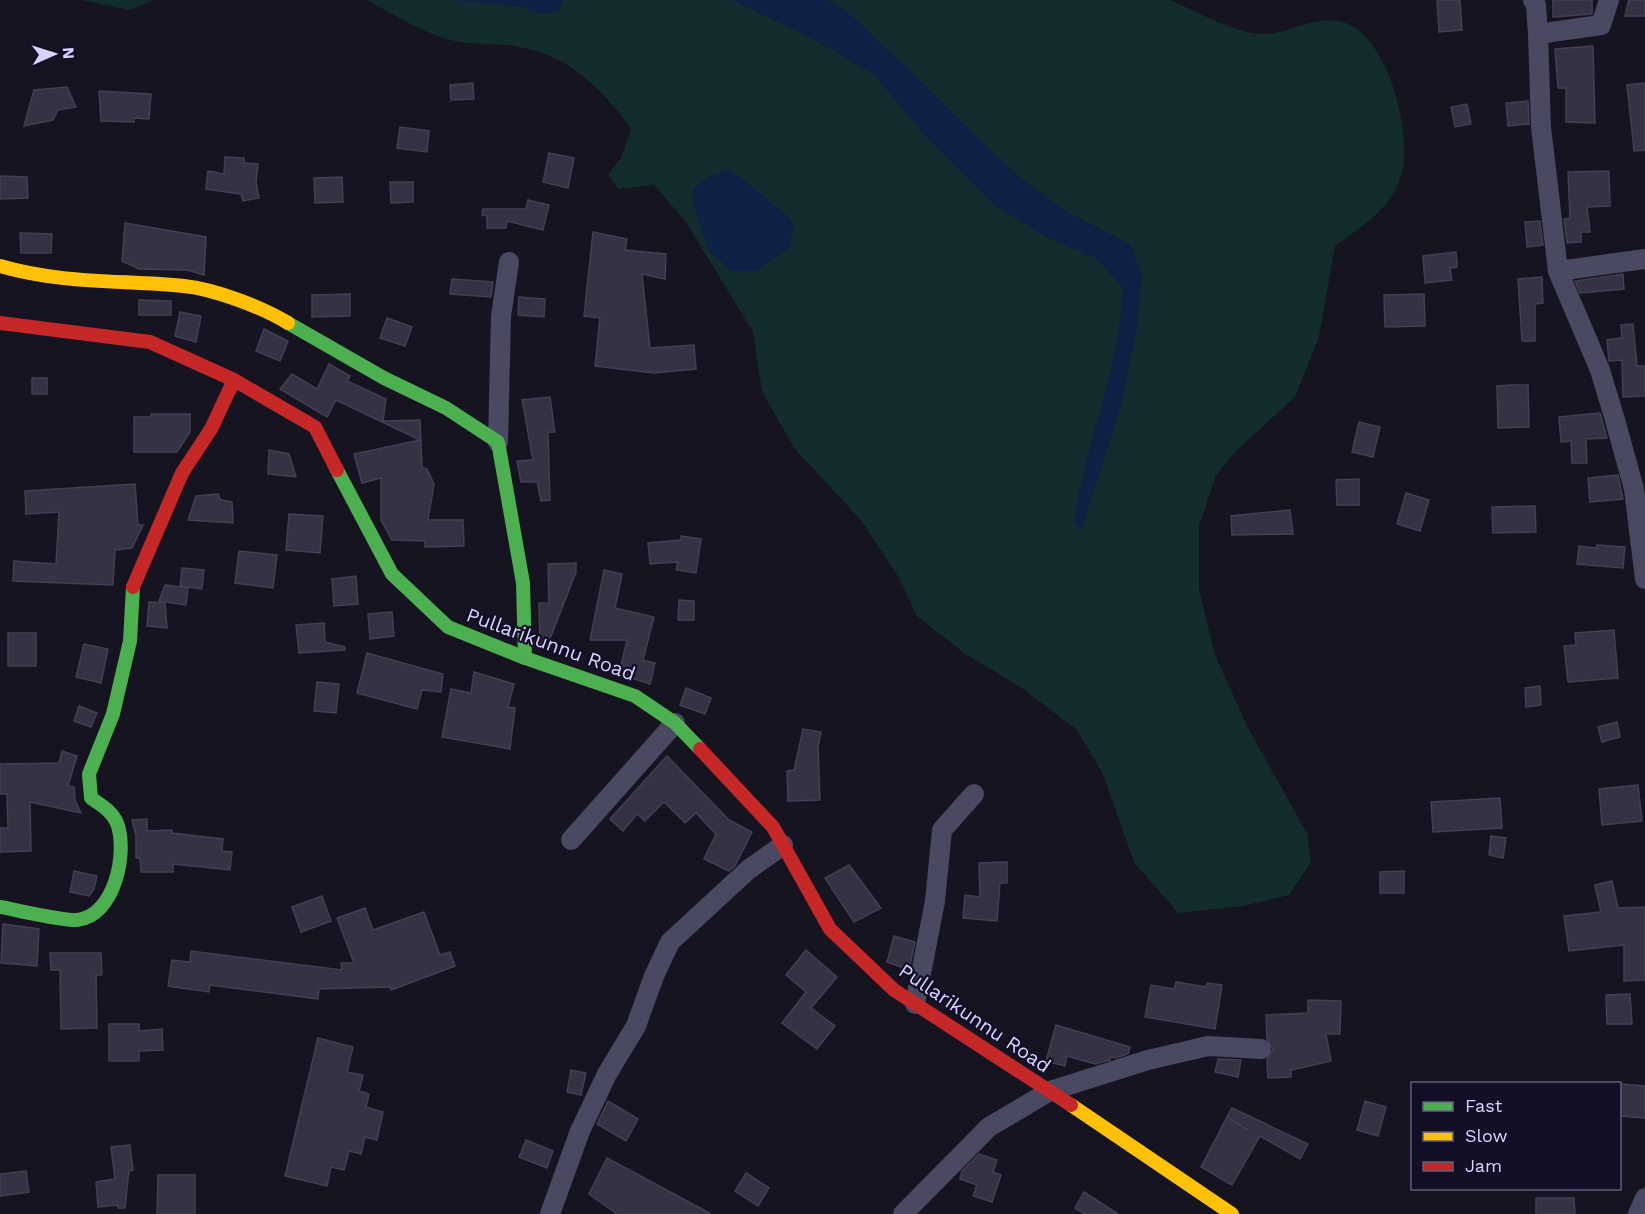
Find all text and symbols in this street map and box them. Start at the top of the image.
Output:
north arrow [24,24,84,84]
text: N [59,47,78,60]
street label: Pullarikunnu Road [463,602,639,686]
street label: Pullarikunnu Road [895,958,1055,1078]
legend [1411,1082,1621,1190]
text: Fast [1465,1095,1503,1116]
text: Slow [1465,1125,1508,1146]
text: Jam [1465,1155,1502,1176]

